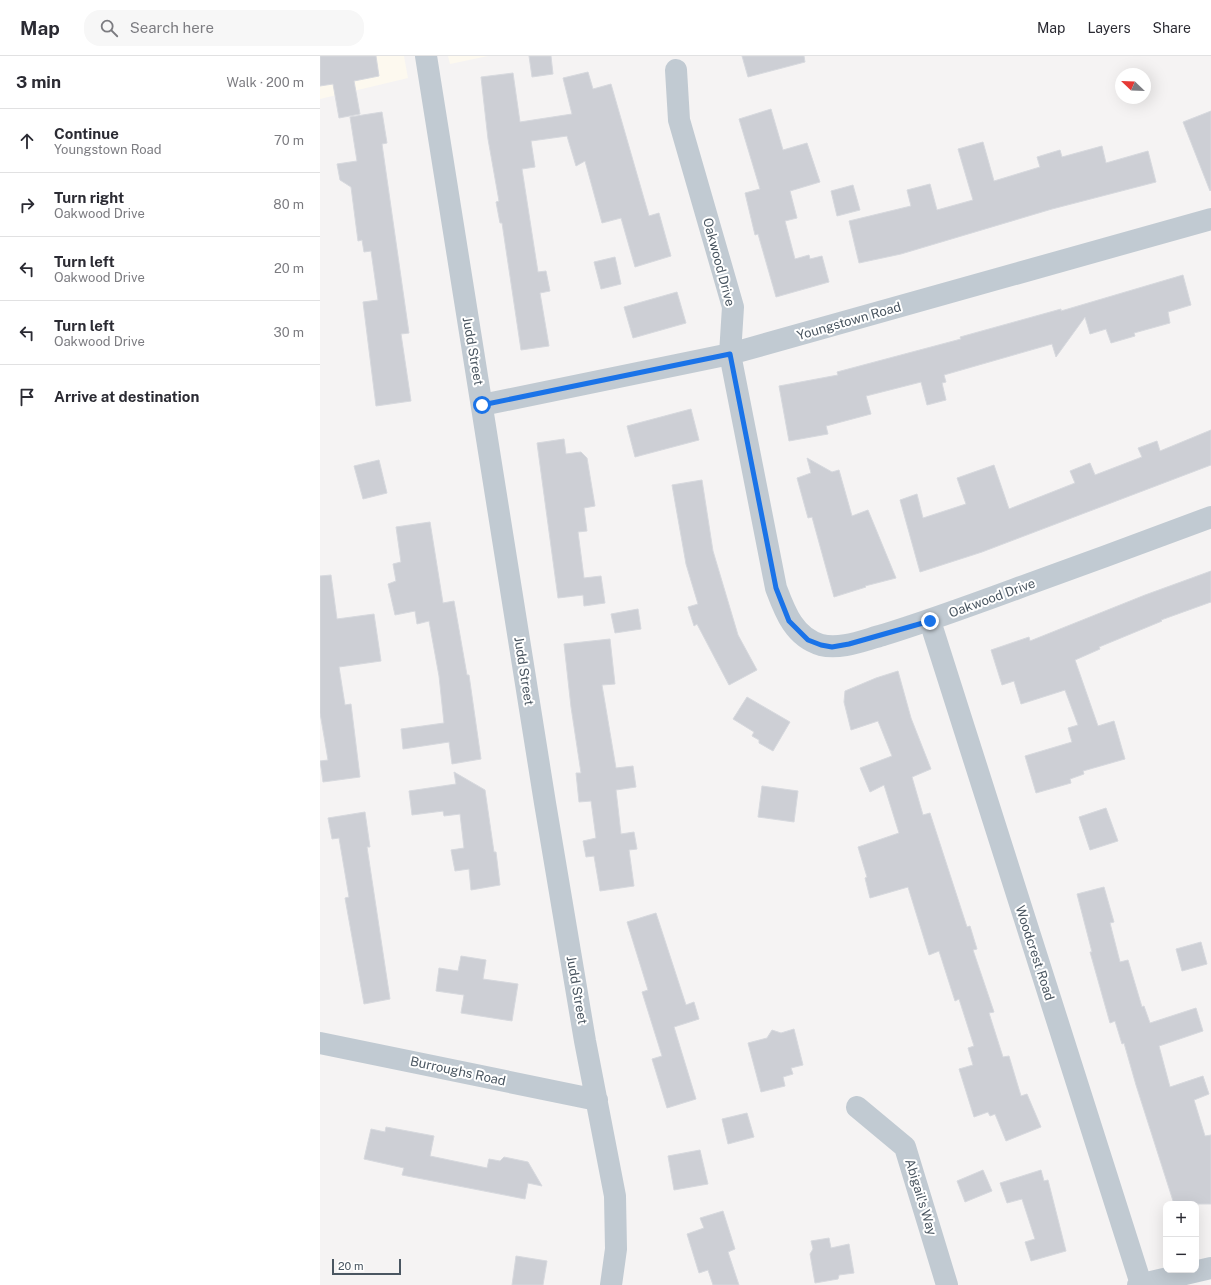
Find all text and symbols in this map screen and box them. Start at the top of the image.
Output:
search box [84,10,364,46]
text: Map [20,17,60,39]
icon: search [98,17,120,39]
text: Search here [130,19,214,36]
text: Map [1037,20,1065,36]
text: Layers [1087,20,1131,36]
text: Share [1153,20,1191,36]
north arrow [1115,68,1151,104]
text: 3 min [16,72,61,92]
text: Walk · 200 m [227,75,304,90]
text: Continue [54,125,119,142]
icon: ahead [16,130,38,152]
text: 70 m [274,133,304,148]
text: Youngstown Road [54,142,162,157]
text: Turn right [54,189,124,206]
icon: right [16,194,38,216]
text: 80 m [273,197,304,212]
text: Oakwood Drive [54,206,145,221]
street label: Oakwood Drive [700,216,738,308]
text: Turn left [54,253,115,270]
icon: left [16,258,38,280]
text: 20 m [274,261,304,276]
text: Oakwood Drive [54,270,145,285]
street label: Youngstown Road [795,299,903,343]
street label: Judd Street [460,316,486,386]
text: Turn left [54,317,115,334]
icon: left [16,322,38,344]
text: 30 m [274,325,304,340]
text: Oakwood Drive [54,334,145,349]
icon: arrive [16,386,38,408]
text: Arrive at destination [54,388,199,405]
route start [473,396,491,414]
street label: Oakwood Drive [947,575,1037,621]
route end [921,612,939,630]
street label: Judd Street [511,636,537,706]
street label: Woodcrest Road [1013,904,1057,1002]
street label: Judd Street [564,955,590,1025]
street label: Burroughs Road [409,1054,507,1088]
street label: Abigail's Way [902,1157,940,1237]
map controls [1163,1201,1199,1273]
button: + [1163,1201,1199,1237]
button: − [1163,1237,1199,1273]
scale bar [332,1257,401,1276]
text: 20 m [338,1260,363,1272]

